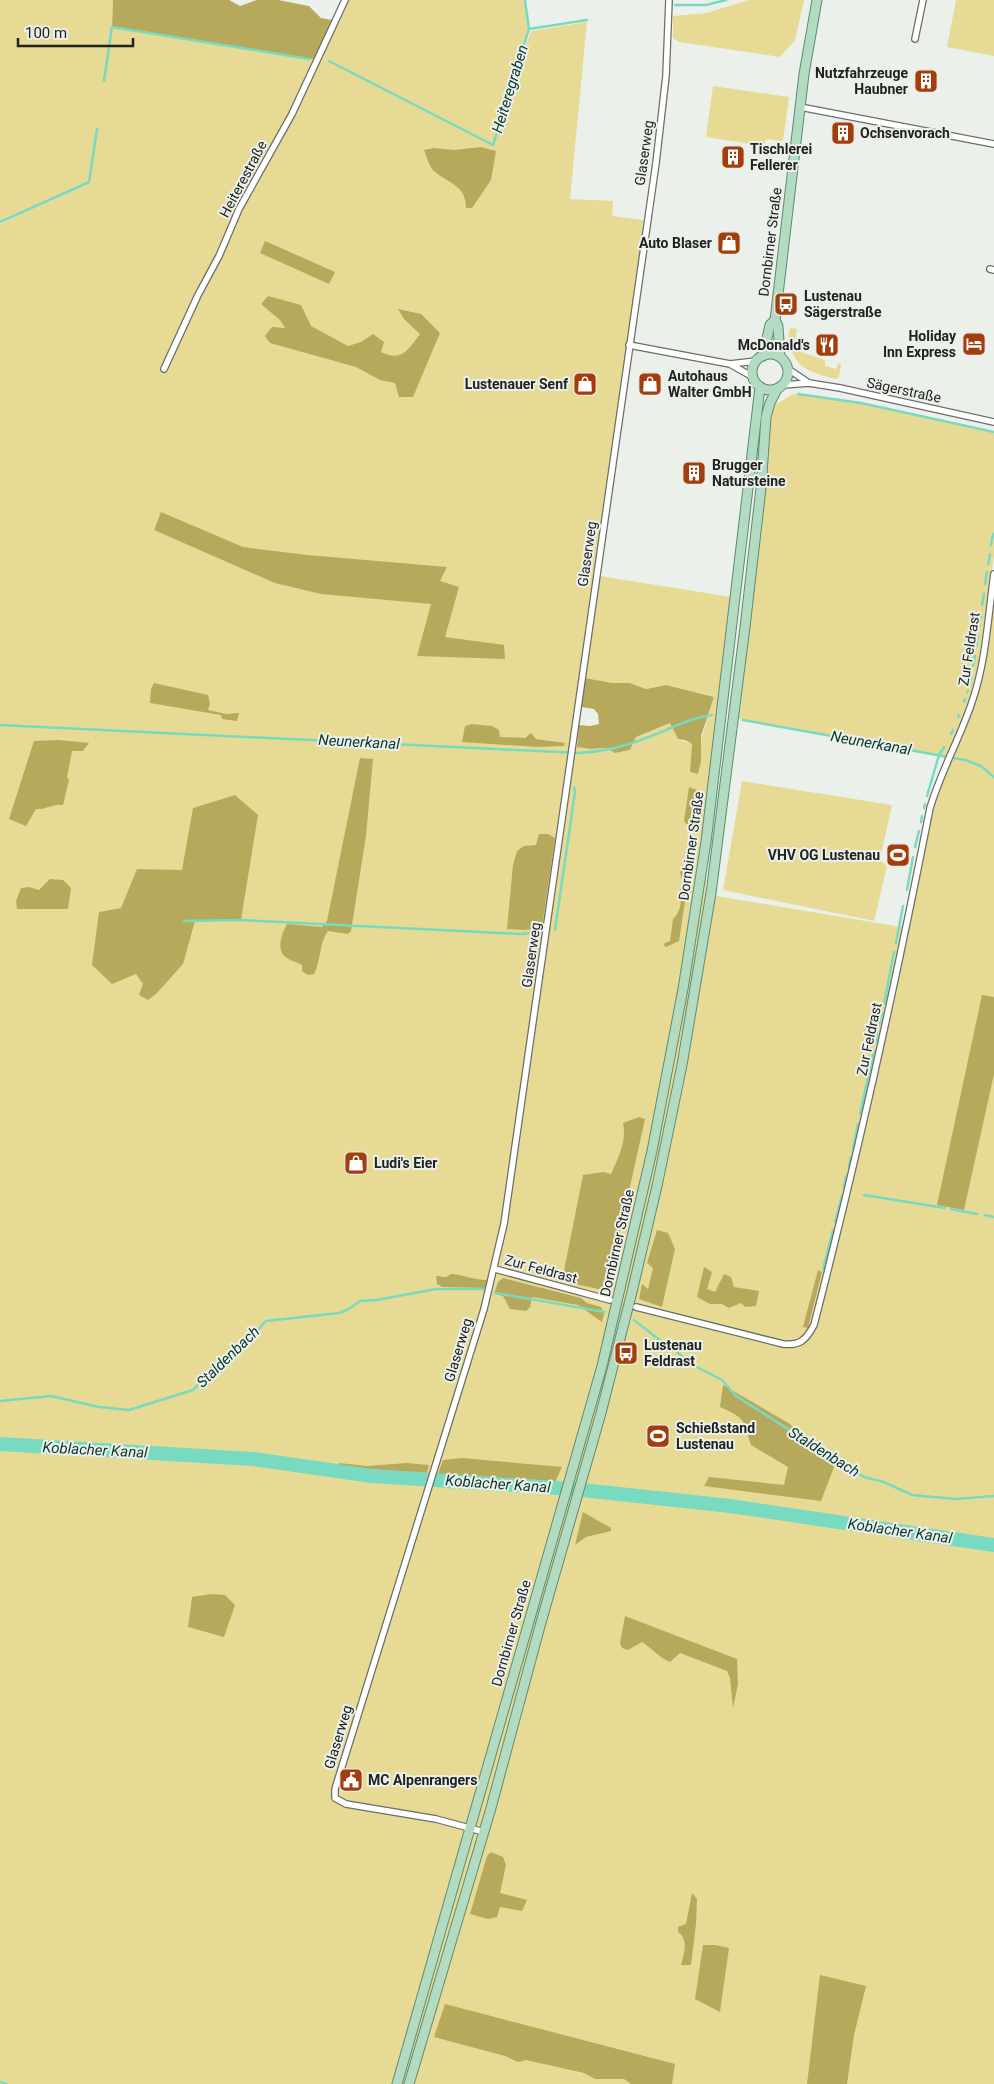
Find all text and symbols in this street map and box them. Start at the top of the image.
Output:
scale bar [18,15,132,47]
text: 100 m [25,24,67,42]
water label: Heiteregraben [488,43,532,135]
place label: Nutzfahrzeuge Haubner [815,65,908,97]
building icon: Nutzfahrzeuge Haubner [913,68,939,94]
street label: Glaserweg [631,119,657,187]
building icon: Ochsenvorach [830,120,856,146]
place label: Ochsenvorach [860,125,950,141]
street label: Heiterestraße [216,138,270,220]
place label: Tischlerei Fellerer [750,141,812,173]
building icon: Tischlerei Fellerer [720,144,746,170]
street label: Dornbirner Straße [755,187,785,297]
shop icon: Auto Blaser [716,230,742,256]
place label: Auto Blaser [639,235,712,251]
place label: Lustenau Sägerstraße [804,288,882,320]
bus stop icon: Lustenau Sägerstraße [773,291,799,317]
place label: Holiday Inn Express [883,328,957,360]
hotel icon: Holiday Inn Express [961,331,987,357]
restaurant icon: McDonald's [814,332,840,358]
place label: McDonald's [738,337,810,353]
place label: Autohaus Walter GmbH [668,368,752,400]
shop icon: Lustenauer Senf [572,371,598,397]
shop icon: Autohaus Walter GmbH [637,371,663,397]
street label: Sägerstraße [865,374,943,406]
place label: Lustenauer Senf [465,376,569,392]
place label: Brugger Natursteine [712,457,786,489]
building icon: Brugger Natursteine [681,460,707,486]
street label: Glaserweg [574,520,600,588]
street label: Zur Feldrast [955,611,983,687]
water label: Neunerkanal [829,727,913,759]
water label: Neunerkanal [318,731,401,753]
street label: Dornbirner Straße [675,791,707,901]
sports icon: VHV OG Lustenau [885,842,911,868]
place label: VHV OG Lustenau [768,847,880,863]
street label: Glaserweg [518,921,544,989]
street label: Zur Feldrast [853,1001,885,1077]
shop icon: Ludi's Eier [343,1150,369,1176]
place label: Ludi's Eier [374,1155,437,1171]
street label: Dornbirner Straße [597,1188,637,1298]
street label: Zur Feldrast [503,1252,579,1286]
street label: Glaserweg [441,1316,475,1384]
water label: Staldenbach [193,1323,263,1391]
place label: Lustenau Feldrast [644,1337,702,1369]
bus stop icon: Lustenau Feldrast [613,1340,639,1366]
place label: Schießstand Lustenau [676,1420,755,1452]
sports icon: Schießstand Lustenau [645,1423,671,1449]
water label: Staldenbach [785,1423,863,1481]
water label: Koblacher Kanal [42,1438,149,1462]
water label: Koblacher Kanal [445,1471,552,1497]
water label: Koblacher Kanal [847,1515,954,1547]
street label: Dornbirner Straße [488,1578,534,1688]
street label: Glaserweg [321,1703,355,1771]
public building icon: MC Alpenrangers [338,1767,364,1793]
place label: MC Alpenrangers [368,1772,477,1788]

